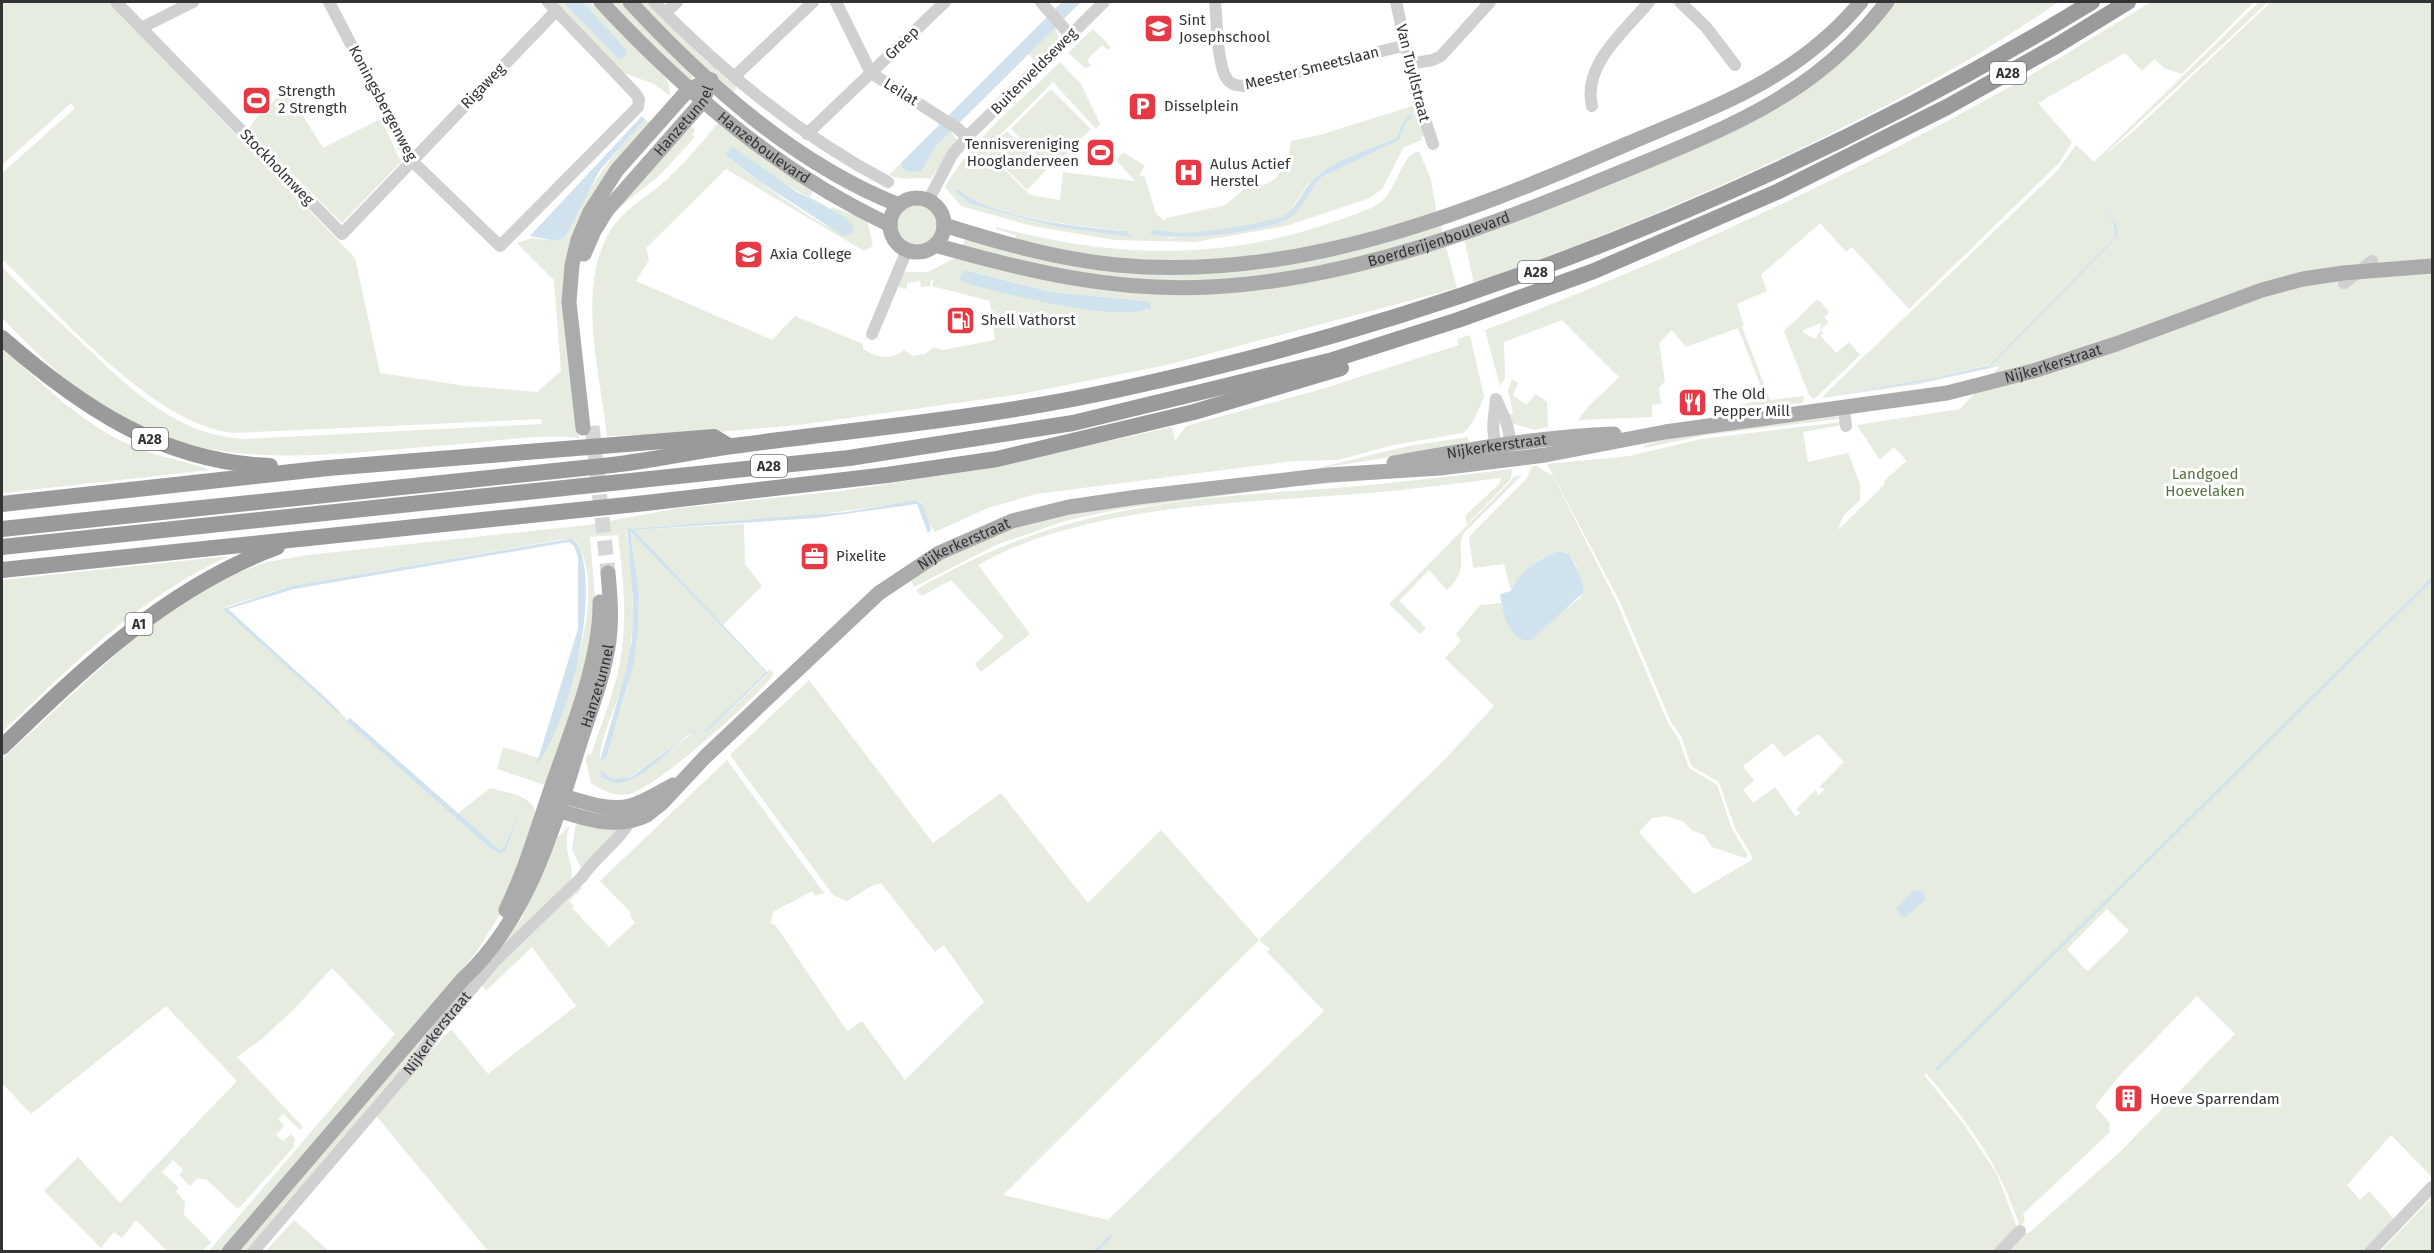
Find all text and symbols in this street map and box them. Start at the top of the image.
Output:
place label: Sint Josephschool [1179,11,1271,46]
school or university icon: Sint Josephschool [1142,13,1174,45]
street label: Van Tuyllstraat [1392,22,1434,124]
street label: Greep [881,23,923,63]
street label: Buitenveldseweg [987,24,1081,118]
street label: Koningsbergenweg [345,42,421,164]
street label: Meester Smeetslaan [1243,43,1381,93]
street label: Rigaweg [457,60,509,112]
road number: A28 [1990,62,2026,84]
street label: Leilat [880,74,922,110]
place label: Strength 2 Strength [278,82,347,117]
street label: Hanzetunnel [650,82,717,160]
sports icon: Strength 2 Strength [241,84,273,116]
parking icon: Disselplein [1127,90,1159,122]
place label: Disselplein [1164,97,1239,115]
street label: Hanzeboulevard [714,108,813,188]
street label: Stockholmweg [236,125,318,209]
place label: Tennisvereniging Hooglanderveen [965,135,1079,170]
sports icon: Tennisvereniging Hooglanderveen [1084,137,1116,169]
place label: Aulus Actief Herstel [1210,155,1291,190]
hospital icon: Aulus Actief Herstel [1173,157,1205,189]
street label: Boerderijenboulevard [1366,208,1512,271]
school or university icon: Axia College [733,238,765,270]
place label: Axia College [770,245,852,263]
road number: A28 [1518,261,1554,283]
fuel station icon: Shell Vathorst [944,304,976,336]
place label: Shell Vathorst [981,311,1076,329]
street label: Nijkerkerstraat [2003,340,2105,387]
place label: The Old Pepper Mill [1713,385,1790,420]
restaurant icon: The Old Pepper Mill [1676,387,1708,419]
road number: A28 [132,428,168,450]
street label: Nijkerkerstraat [1445,430,1548,463]
road number: A28 [751,455,787,477]
park label: Landgoed Hoevelaken [2165,465,2245,500]
street label: Nijkerkerstraat [914,514,1013,574]
office icon: Pixelite [799,540,831,572]
place label: Pixelite [836,547,886,565]
road number: A1 [126,613,152,635]
street label: Hanzetunnel [577,642,618,730]
street label: Nijkerkerstraat [399,987,475,1079]
building icon: Hoeve Sparrendam [2113,1083,2145,1115]
place label: Hoeve Sparrendam [2150,1090,2280,1108]

